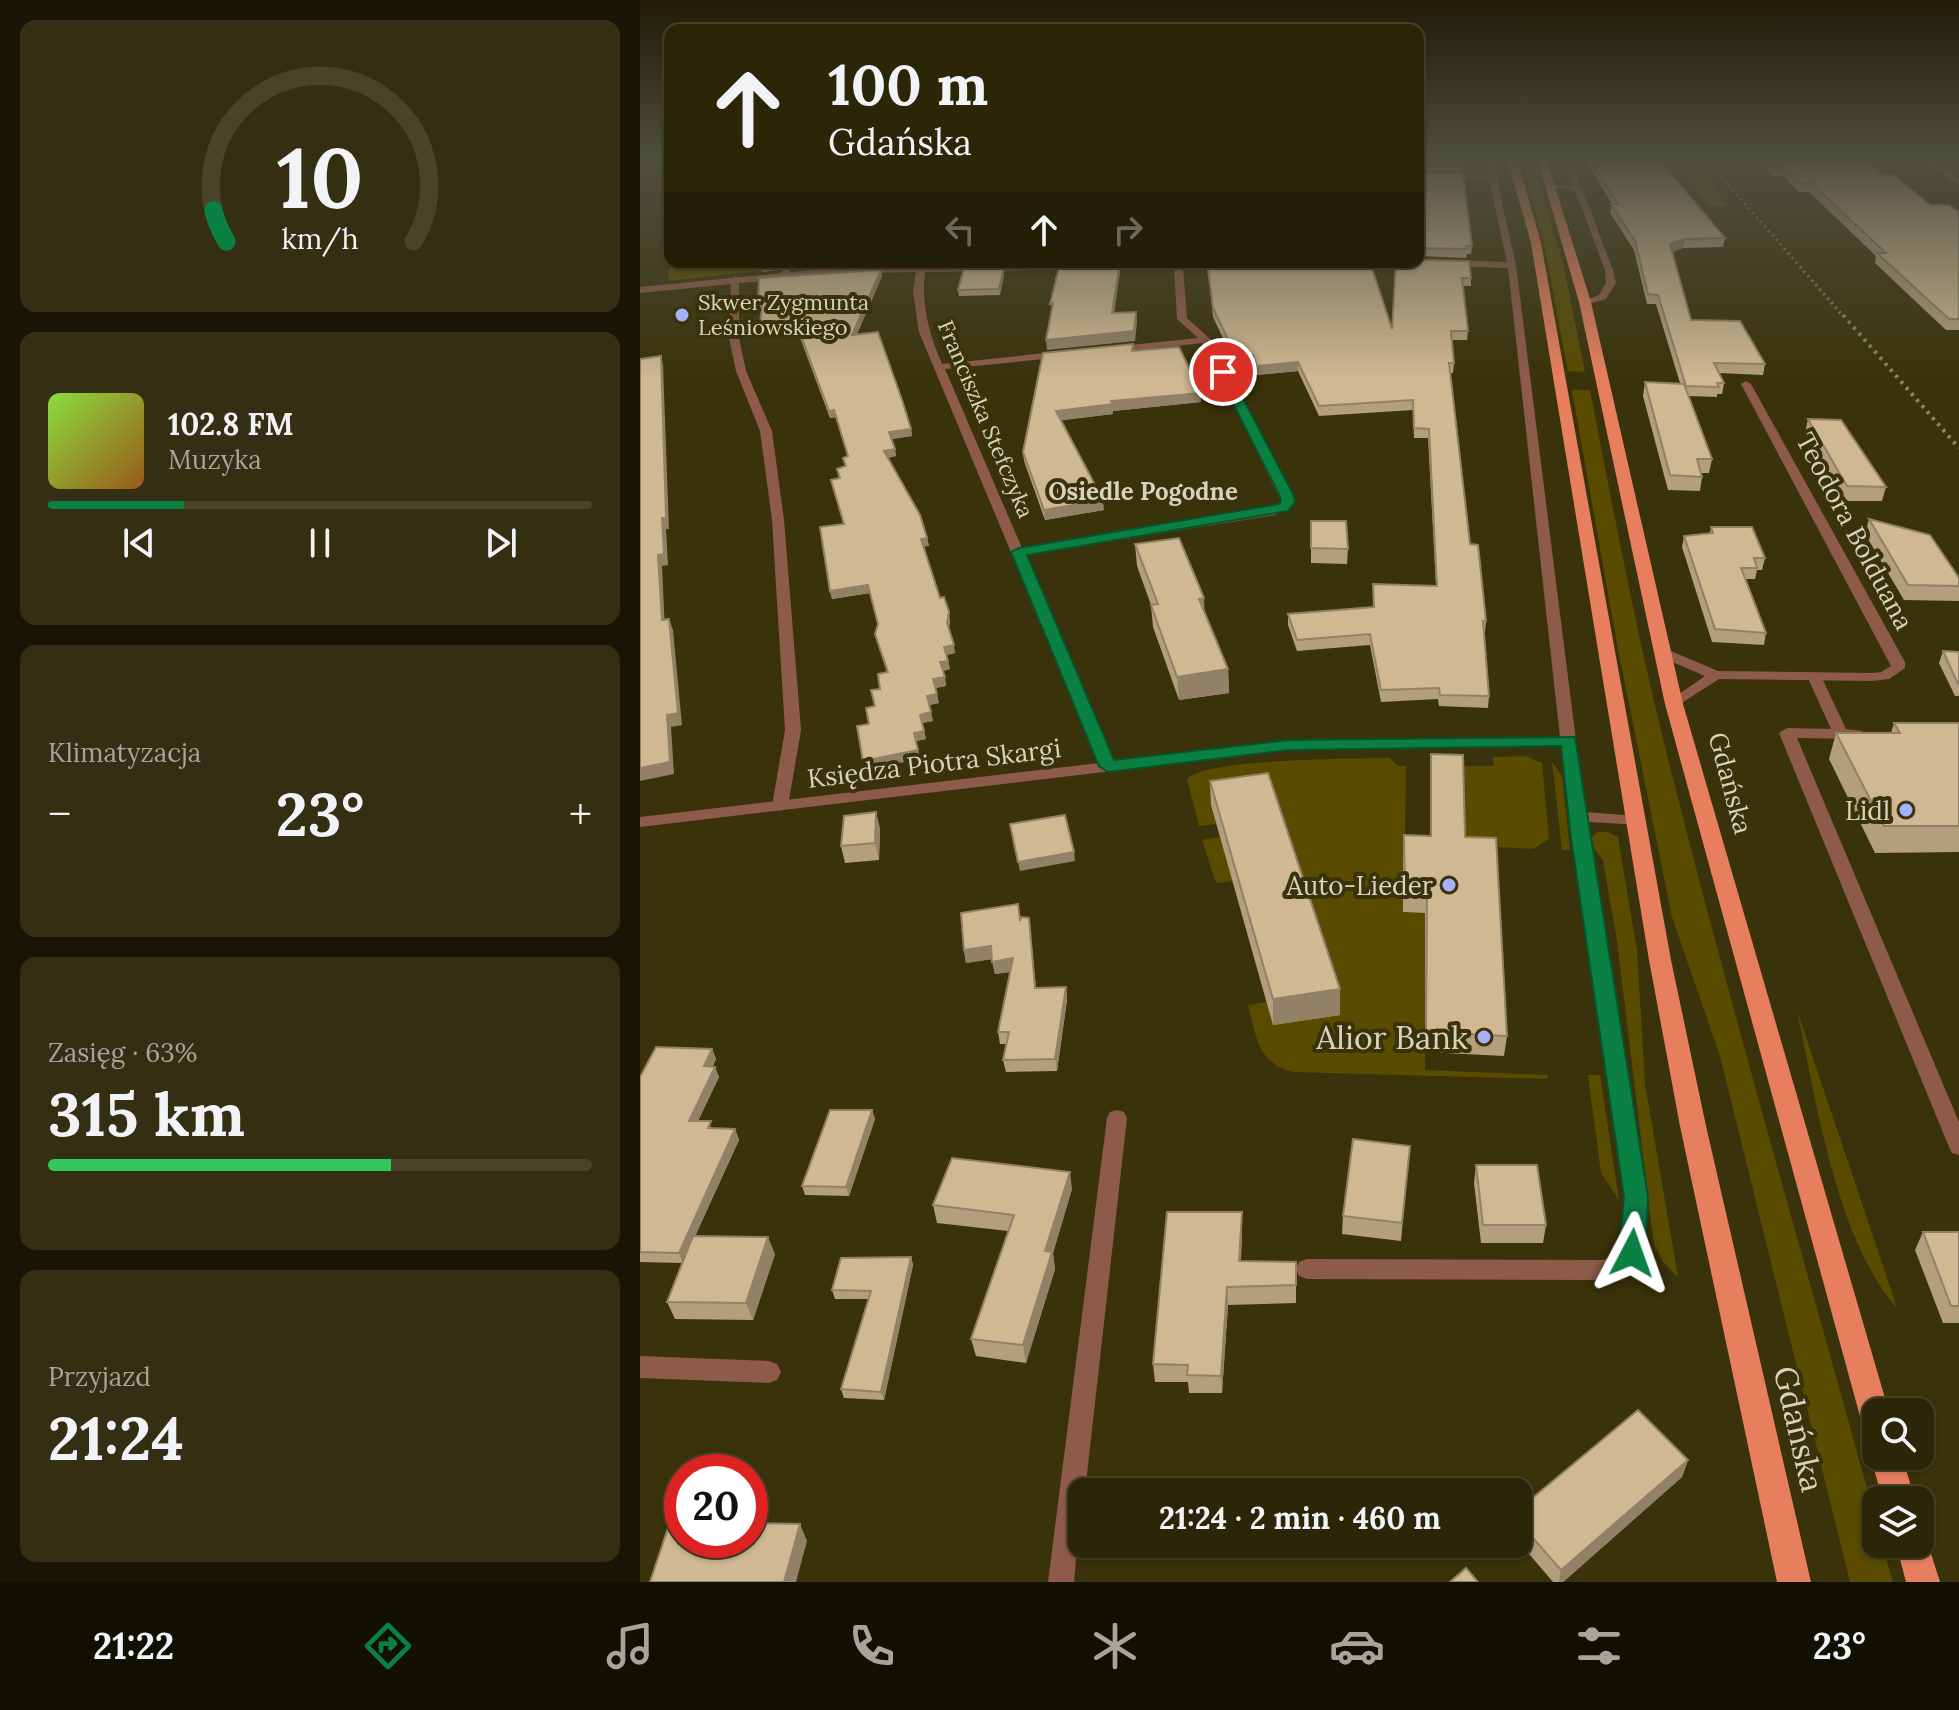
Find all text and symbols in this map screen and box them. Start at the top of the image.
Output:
text: 100 m [828,49,988,120]
icon: ahead [696,56,800,160]
text: Gdańska [828,119,972,165]
text: 10 [277,124,363,231]
icon: left [938,208,982,252]
icon: ahead [1022,208,1066,252]
icon: right [1106,208,1150,252]
text: km/h [281,220,359,257]
place label: Skwer Zygmunta Leśniowskiego [698,288,869,341]
marker: Skwer Zygmunta Leśniowskiego [673,306,691,324]
street label: Franciszka Stefczyka [932,316,1040,522]
pin [1189,338,1257,406]
icon: arrive [1201,350,1245,394]
text: 102.8 FM [168,405,294,443]
street label: Teodora Bolduana [1789,427,1921,635]
text: Muzyka [168,443,262,476]
district label: Osiedle Pogodne [1048,476,1238,507]
icon: previous [117,521,161,565]
icon: pause [298,521,342,565]
icon: next [479,521,523,565]
street label: Gdańska [1702,729,1760,837]
street label: Księdza Piotra Skargi [805,731,1063,795]
text: Klimatyzacja [48,736,201,769]
text: 23° [276,776,364,852]
text: − [48,786,71,842]
text: + [569,786,592,842]
place label: Lidl [1845,794,1890,827]
marker: Lidl [1897,801,1915,819]
place label: Auto-Lieder [1285,869,1434,902]
marker: Auto-Lieder [1440,876,1458,894]
place label: Alior Bank [1315,1017,1468,1058]
marker: Alior Bank [1475,1028,1493,1046]
text: Zasięg · 63% [48,1036,197,1069]
text: 315 km [48,1076,245,1152]
position arrow [1590,1211,1674,1295]
text: Przyjazd [48,1360,151,1393]
street label: Gdańska [1765,1362,1833,1496]
map controls [1862,1398,1934,1558]
button: search [1862,1398,1934,1470]
text: 21:24 [48,1400,184,1476]
speed limit sign: 20 [664,1454,768,1558]
button: layers [1862,1486,1934,1558]
text: 21:24 · 2 min · 460 m [1159,1499,1441,1537]
icon: directions [360,1618,416,1674]
icon: music [602,1618,658,1674]
icon: phone [844,1618,900,1674]
icon: climate [1087,1618,1143,1674]
icon: car [1329,1618,1385,1674]
icon: filters [1571,1618,1627,1674]
text: 21:22 [93,1623,174,1669]
text: 23° [1813,1623,1866,1669]

